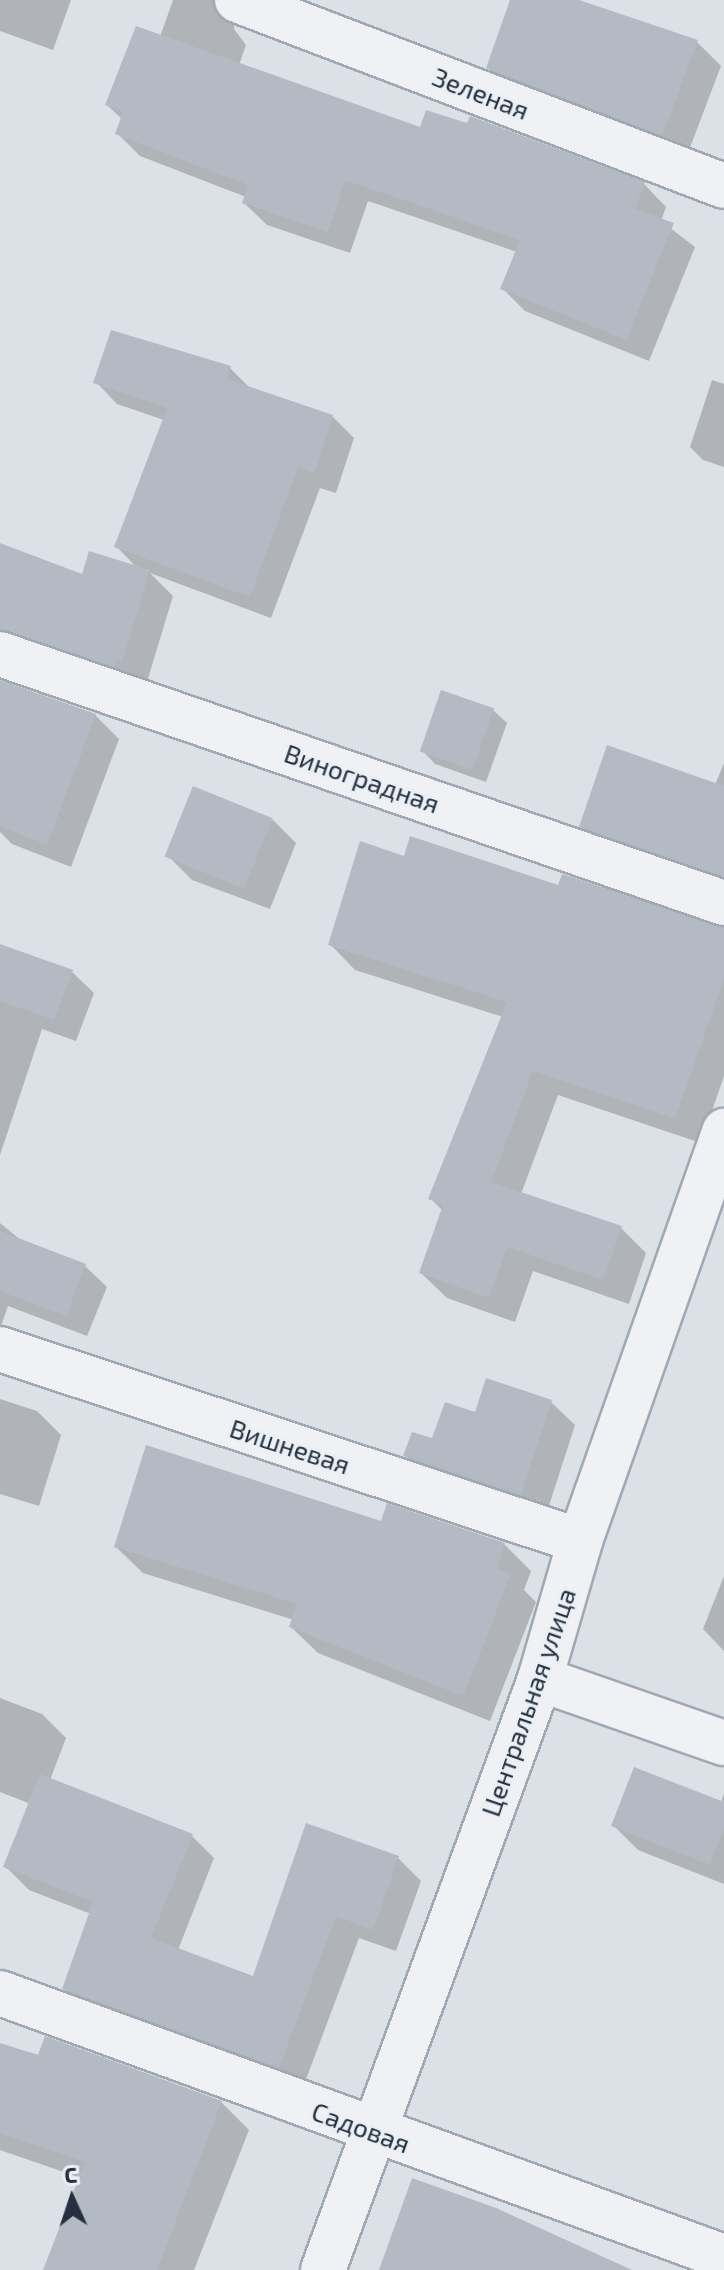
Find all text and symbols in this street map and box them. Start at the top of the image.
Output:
street label: Зеленая [428,60,534,126]
street label: Виноградная [280,737,444,819]
street label: Вишневая [226,1412,354,1480]
street label: Центральная улица [474,1584,582,1820]
street label: Садовая [308,2095,414,2159]
north arrow [32,2158,112,2238]
text: С [64,2161,78,2187]

